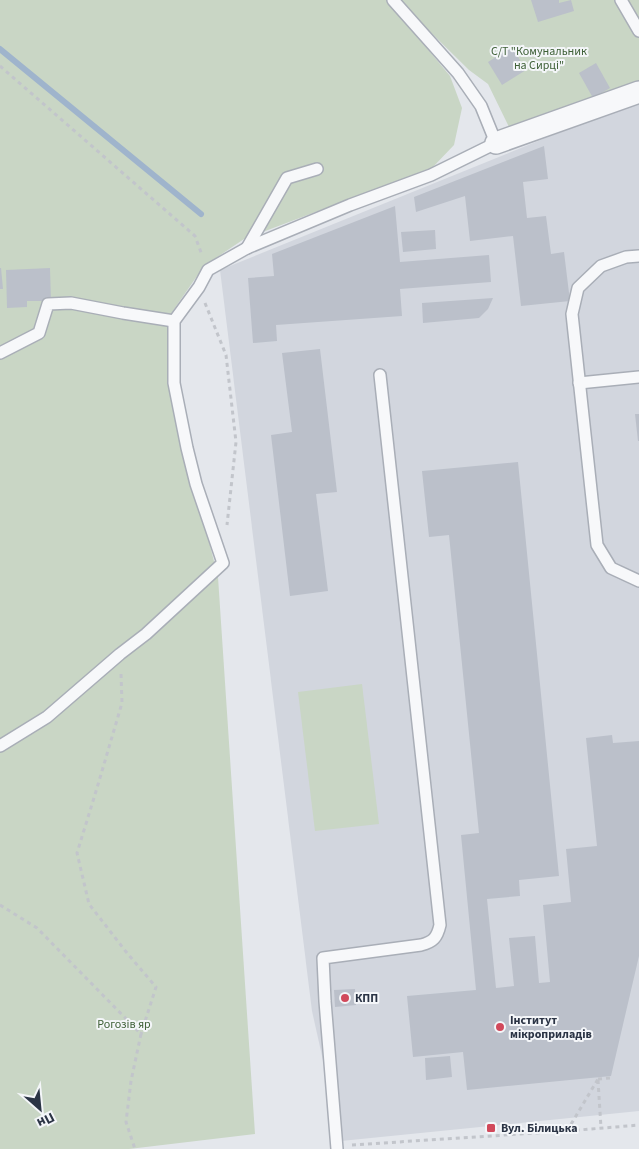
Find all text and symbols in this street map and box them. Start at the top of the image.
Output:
park label: С/Т "Комунальник на Сирці" [491,43,587,74]
place label: КПП [355,990,378,1007]
marker: КПП [339,992,351,1004]
place label: Інститут мікроприладів [510,1012,592,1043]
park label: Рогозів яр [97,1016,151,1033]
marker: Інститут мікроприладів [494,1021,506,1033]
north arrow [15,1084,65,1134]
text: Пн [33,1107,58,1133]
place label: Вул. Білицька [501,1120,577,1137]
marker: Вул. Білицька [485,1122,497,1134]

